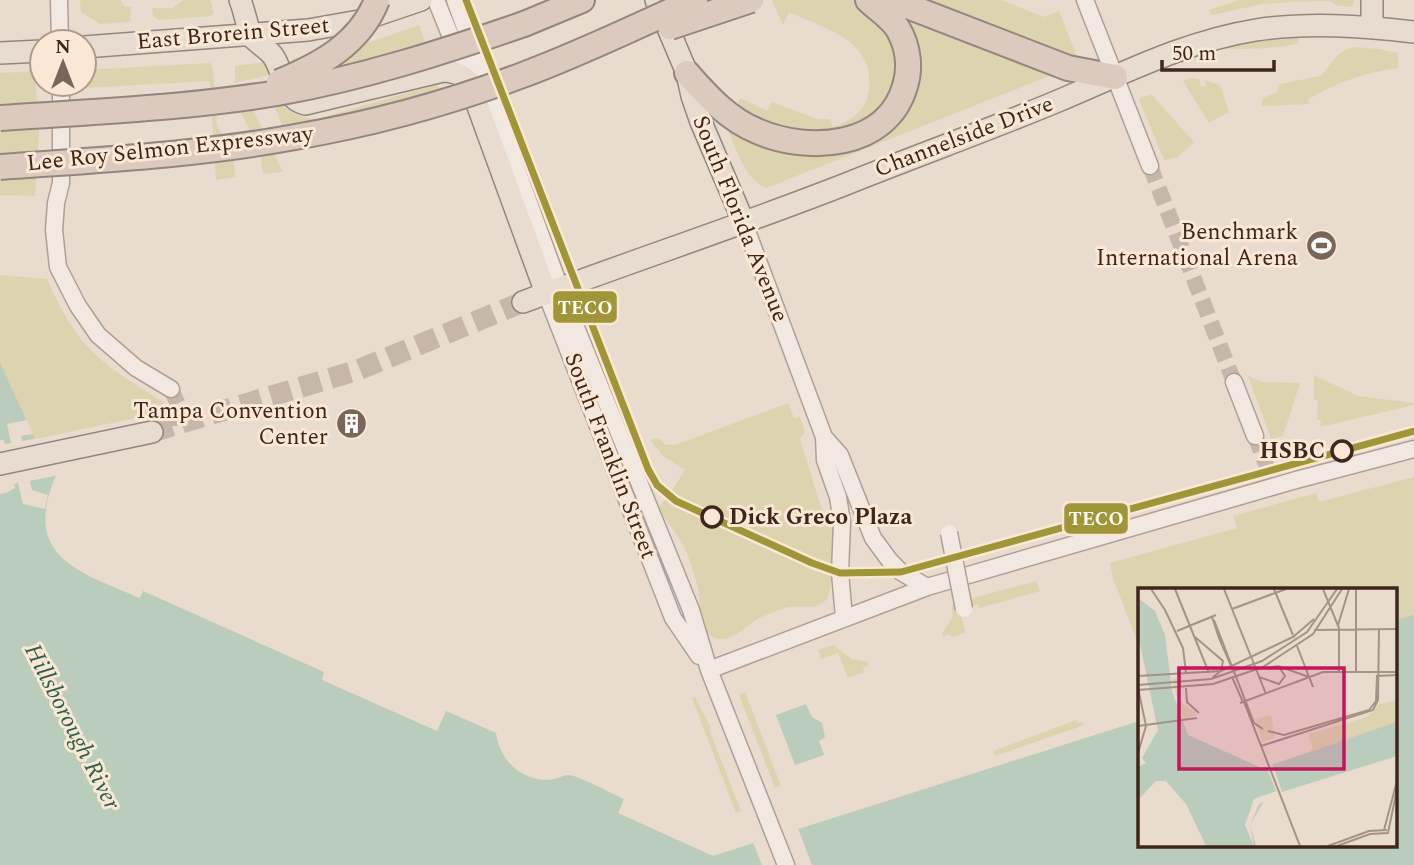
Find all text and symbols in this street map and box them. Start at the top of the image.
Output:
street label: East Brorein Street [135,8,331,60]
north arrow [28,28,98,98]
scale bar [1162,28,1274,72]
text: N [55,33,71,62]
text: 50 m [1172,38,1216,70]
street label: Channelside Drive [869,87,1059,187]
street label: South Florida Avenue [683,110,797,328]
street label: Lee Roy Selmon Expressway [25,116,316,181]
place label: Benchmark International Arena [1096,215,1298,276]
sports icon: Benchmark International Arena [1304,228,1338,262]
line badge: TECO [552,290,618,324]
text: TECO [558,294,612,323]
street label: South Franklin Street [554,348,666,564]
place label: Tampa Convention Center [133,394,328,455]
building icon: Tampa Convention Center [334,407,368,441]
place label: HSBC [1260,434,1325,469]
marker: HSBC [1331,440,1353,462]
place label: Dick Greco Plaza [729,500,912,535]
line badge: TECO [1063,502,1129,535]
text: TECO [1069,505,1123,534]
marker: Dick Greco Plaza [701,506,723,528]
inset map [1138,588,1396,848]
water label: Hillsborough River [15,638,130,817]

